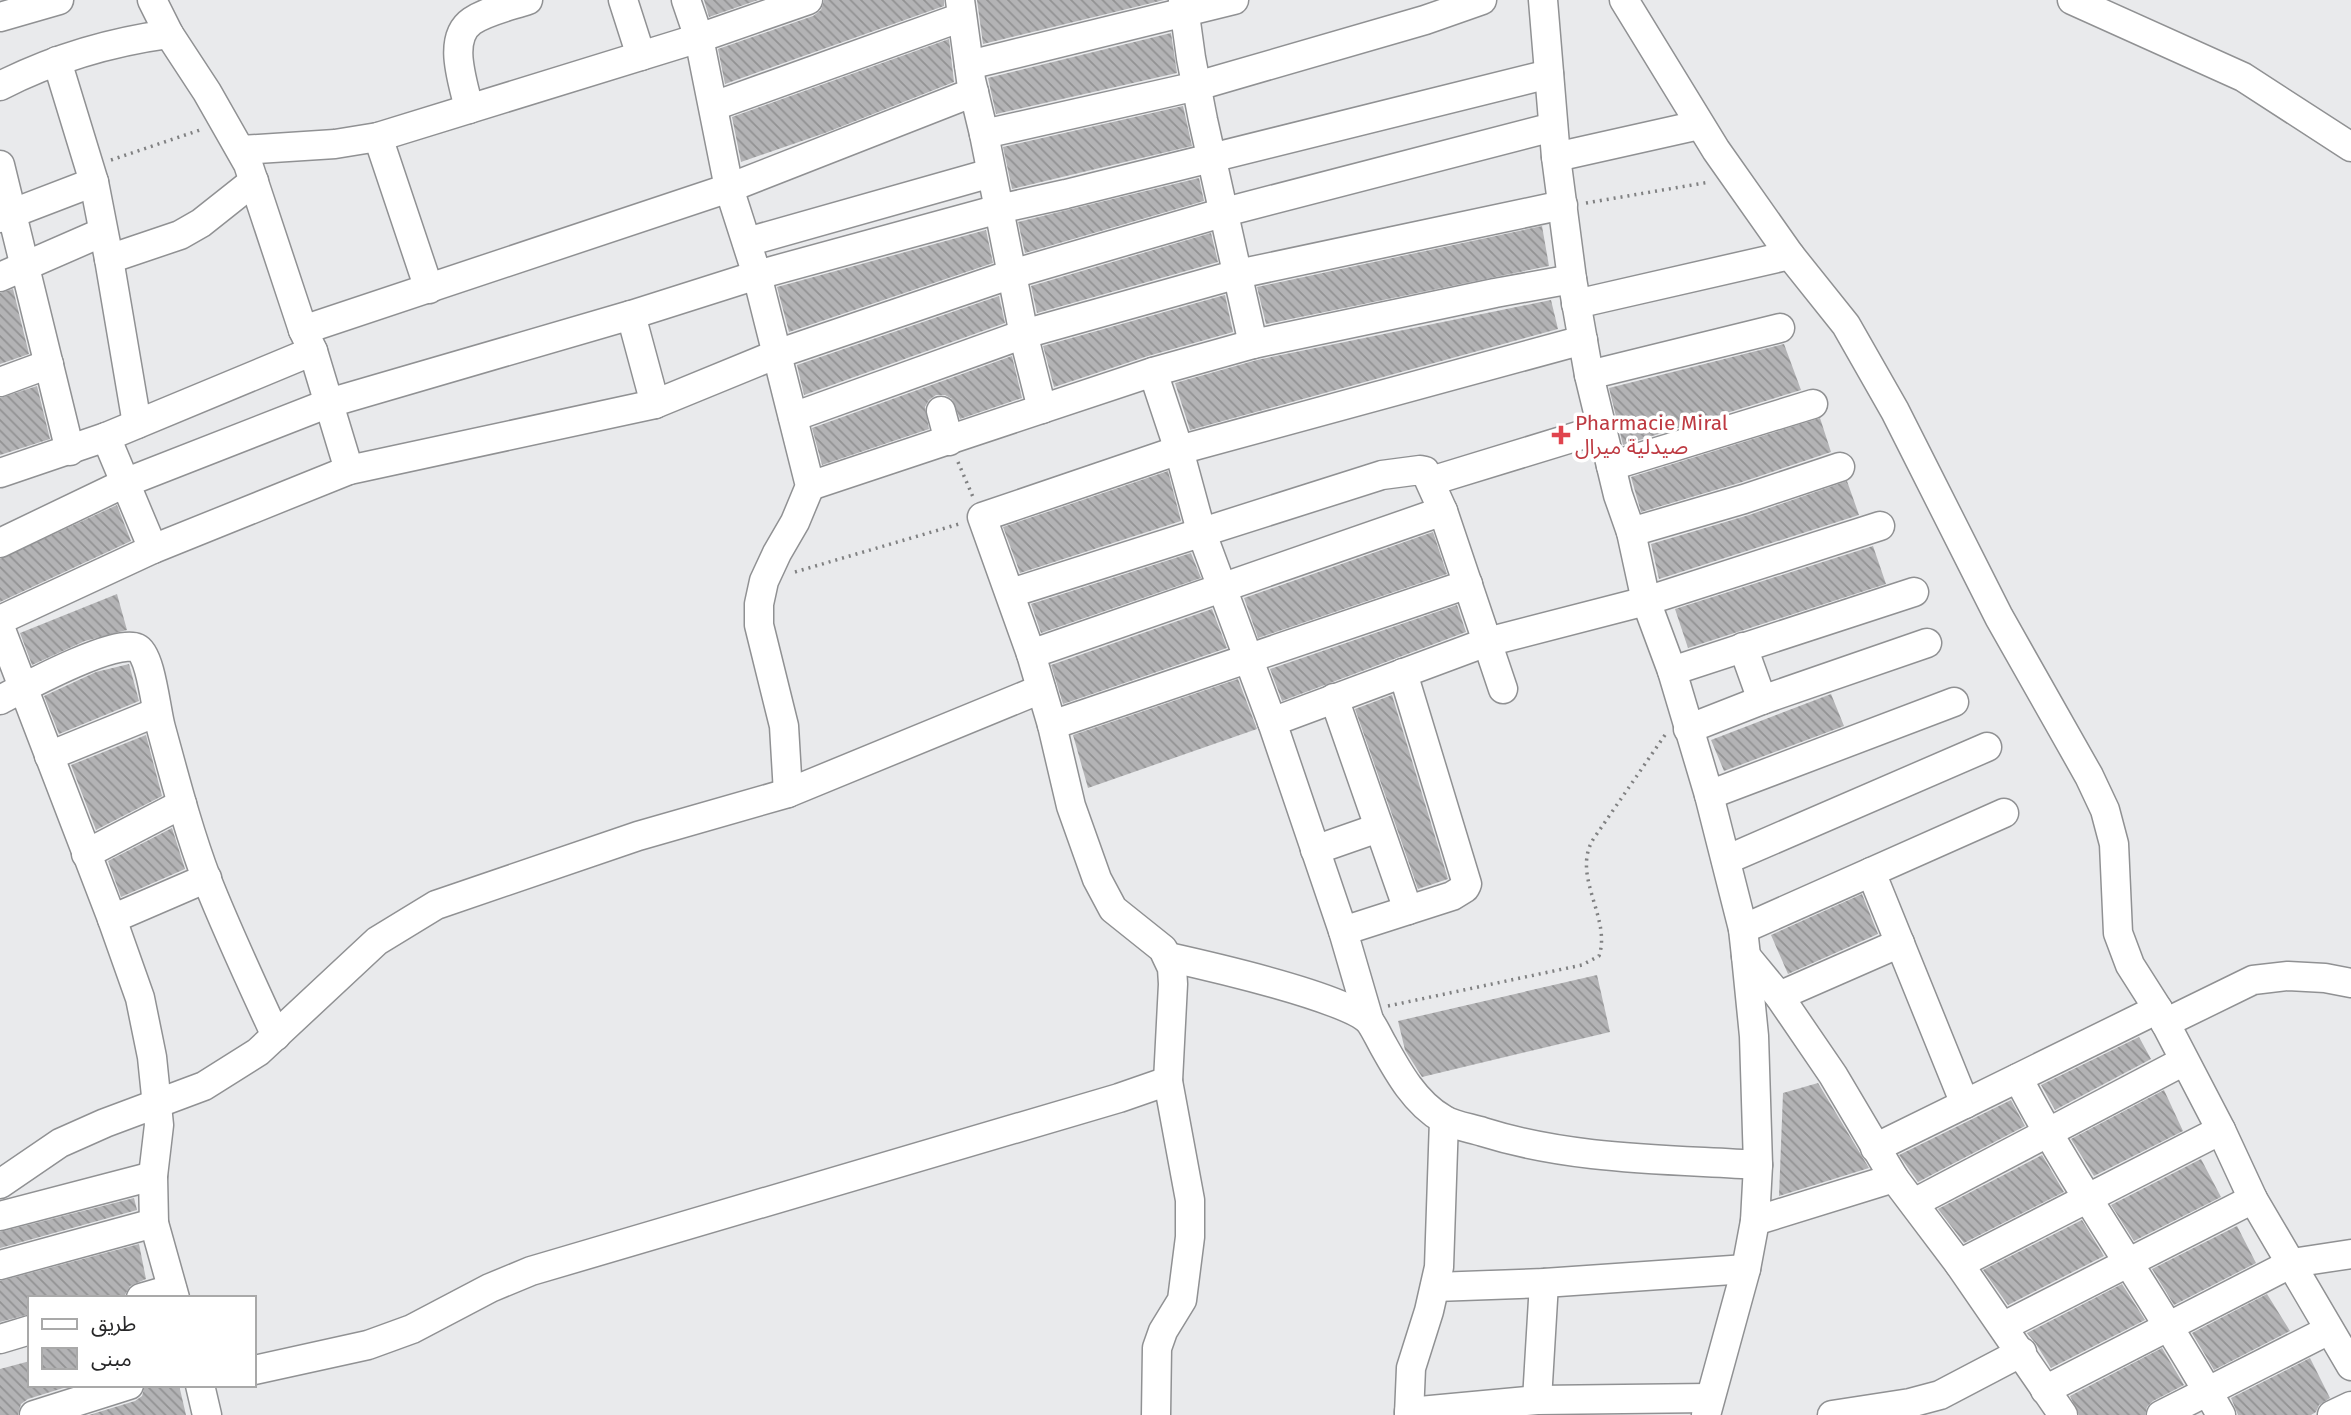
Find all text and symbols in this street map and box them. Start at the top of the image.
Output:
place label: Pharmacie Miral صيدلية ميرال [1575,410,1728,460]
marker: Pharmacie Miral صيدلية ميرال [1553,427,1569,443]
legend [28,1296,256,1387]
text: طريق [91,1311,136,1337]
text: مبنى [91,1346,132,1372]

